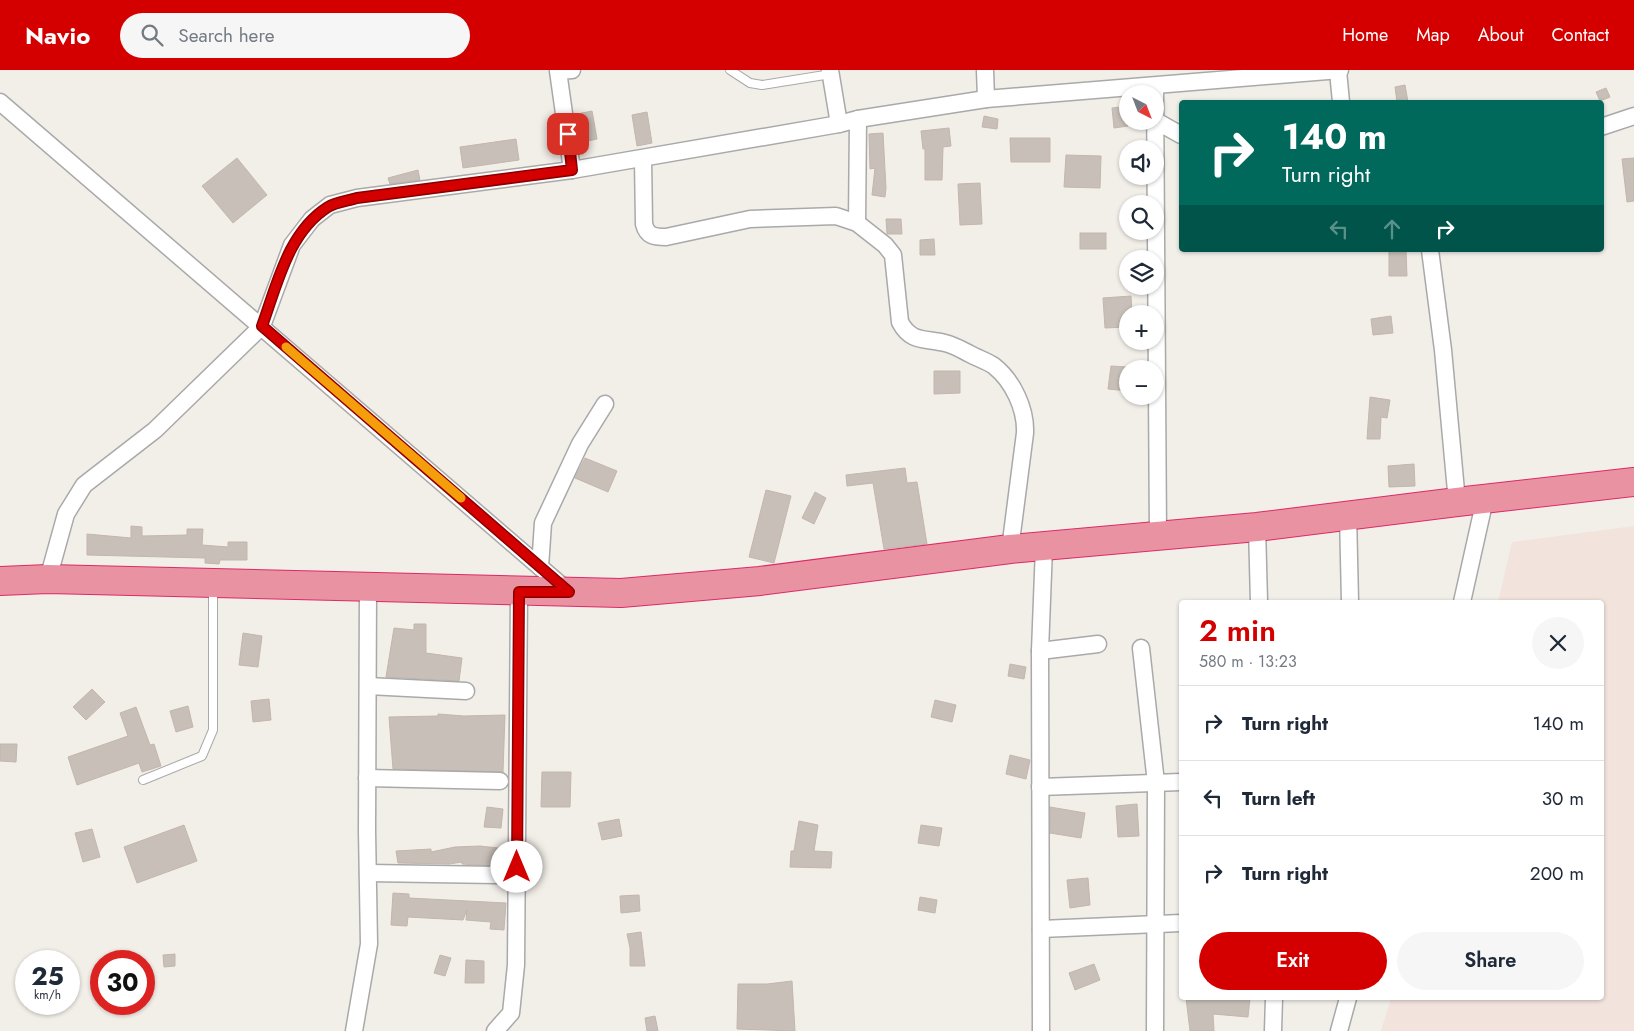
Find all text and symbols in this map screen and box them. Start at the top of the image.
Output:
search box [120,13,470,58]
text: Navio [25,18,90,53]
icon: search [138,21,166,49]
text: Search here [178,22,274,49]
text: Home [1342,22,1388,48]
text: Map [1416,22,1450,48]
text: About [1478,22,1523,48]
text: Contact [1551,22,1609,48]
north arrow [1119,85,1164,130]
map controls [1119,85,1164,405]
text: 140 m [1282,112,1387,162]
pin [547,113,589,155]
icon: arrive [554,120,582,148]
icon: right [1199,120,1264,185]
button: sound [1119,140,1164,185]
text: Turn right [1282,158,1370,190]
button: search [1119,195,1164,240]
icon: left [1325,215,1353,243]
icon: ahead [1378,215,1406,243]
icon: right [1431,215,1459,243]
button: layers [1119,250,1164,295]
button: + [1119,305,1164,350]
button: − [1119,360,1164,405]
text: 2 min [1199,609,1276,652]
button: close [1532,617,1584,669]
text: 580 m · 13:23 [1199,650,1297,673]
icon: right [1199,709,1227,737]
text: Turn right [1242,710,1328,737]
text: 140 m [1532,710,1584,737]
icon: left [1199,784,1227,812]
text: Turn left [1242,785,1315,812]
text: 30 m [1542,785,1584,812]
position arrow [490,840,542,892]
icon: right [1199,859,1227,887]
text: Turn right [1242,860,1328,887]
text: 200 m [1530,860,1584,887]
button: Exit [1199,932,1387,990]
button: Share [1397,932,1584,990]
speed limit sign: 30 [90,950,155,1015]
text: 25 [31,958,64,994]
text: km/h [34,986,61,1004]

